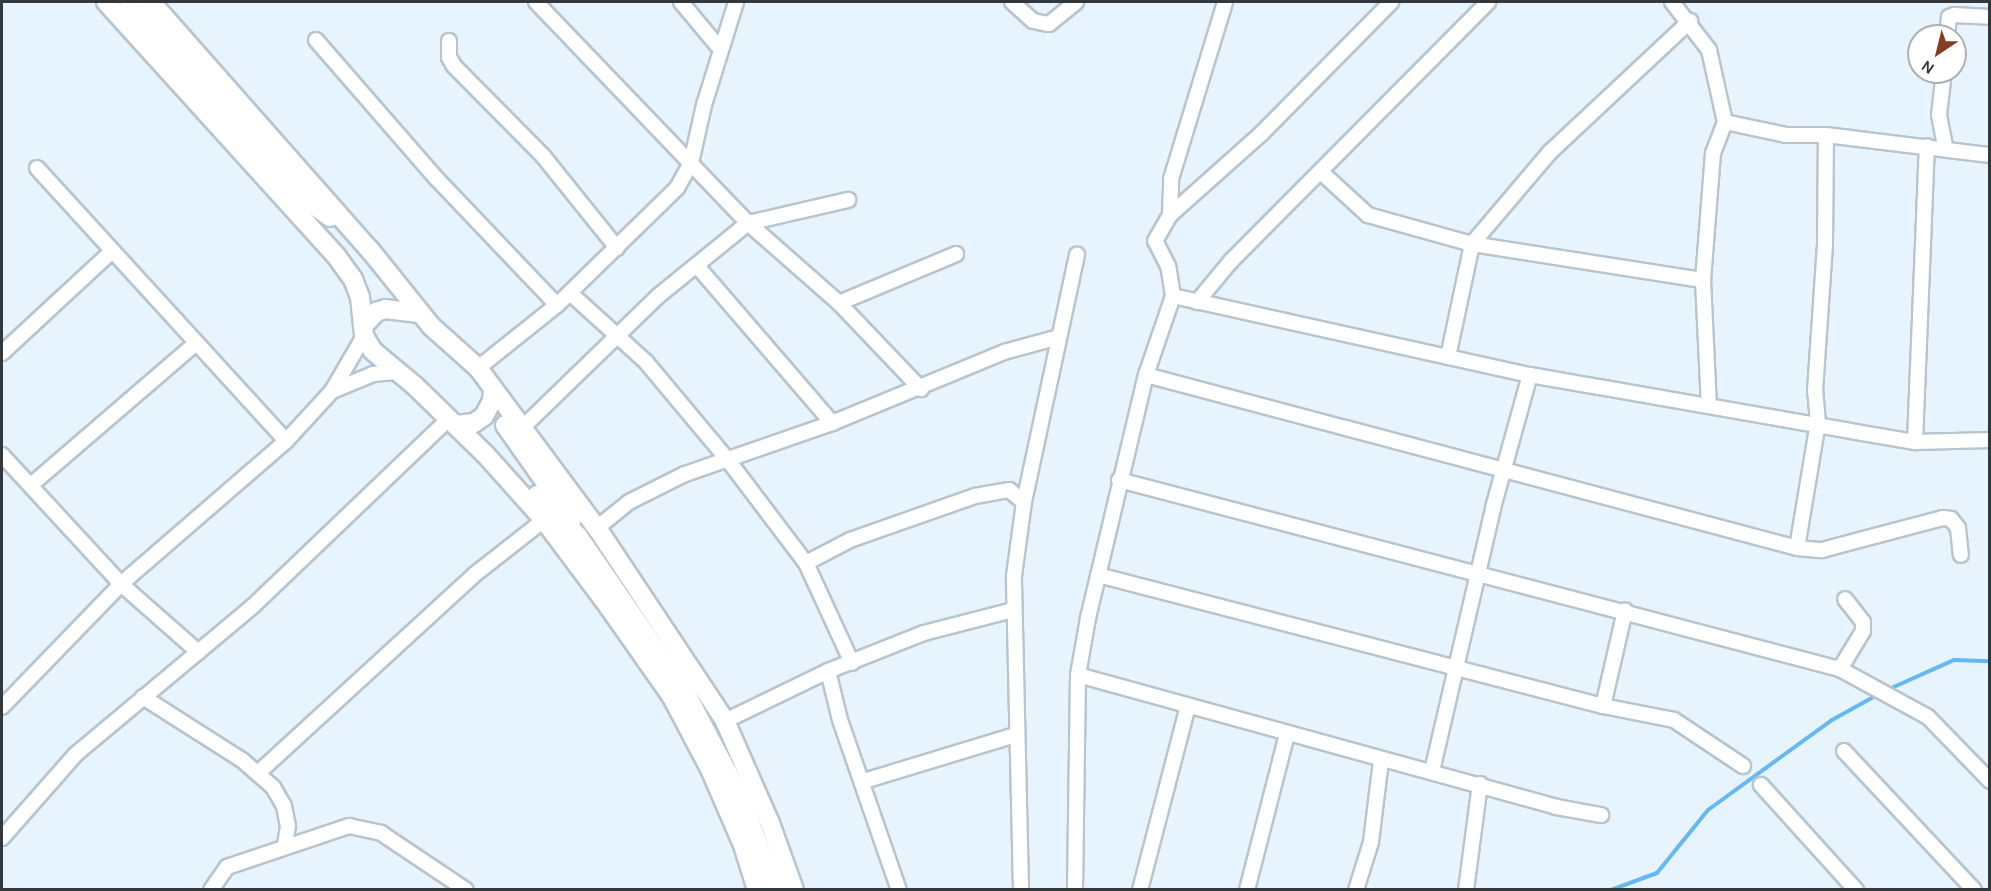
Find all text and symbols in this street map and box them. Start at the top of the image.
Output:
north arrow [1907,24,1967,84]
text: N [1917,56,1938,79]

